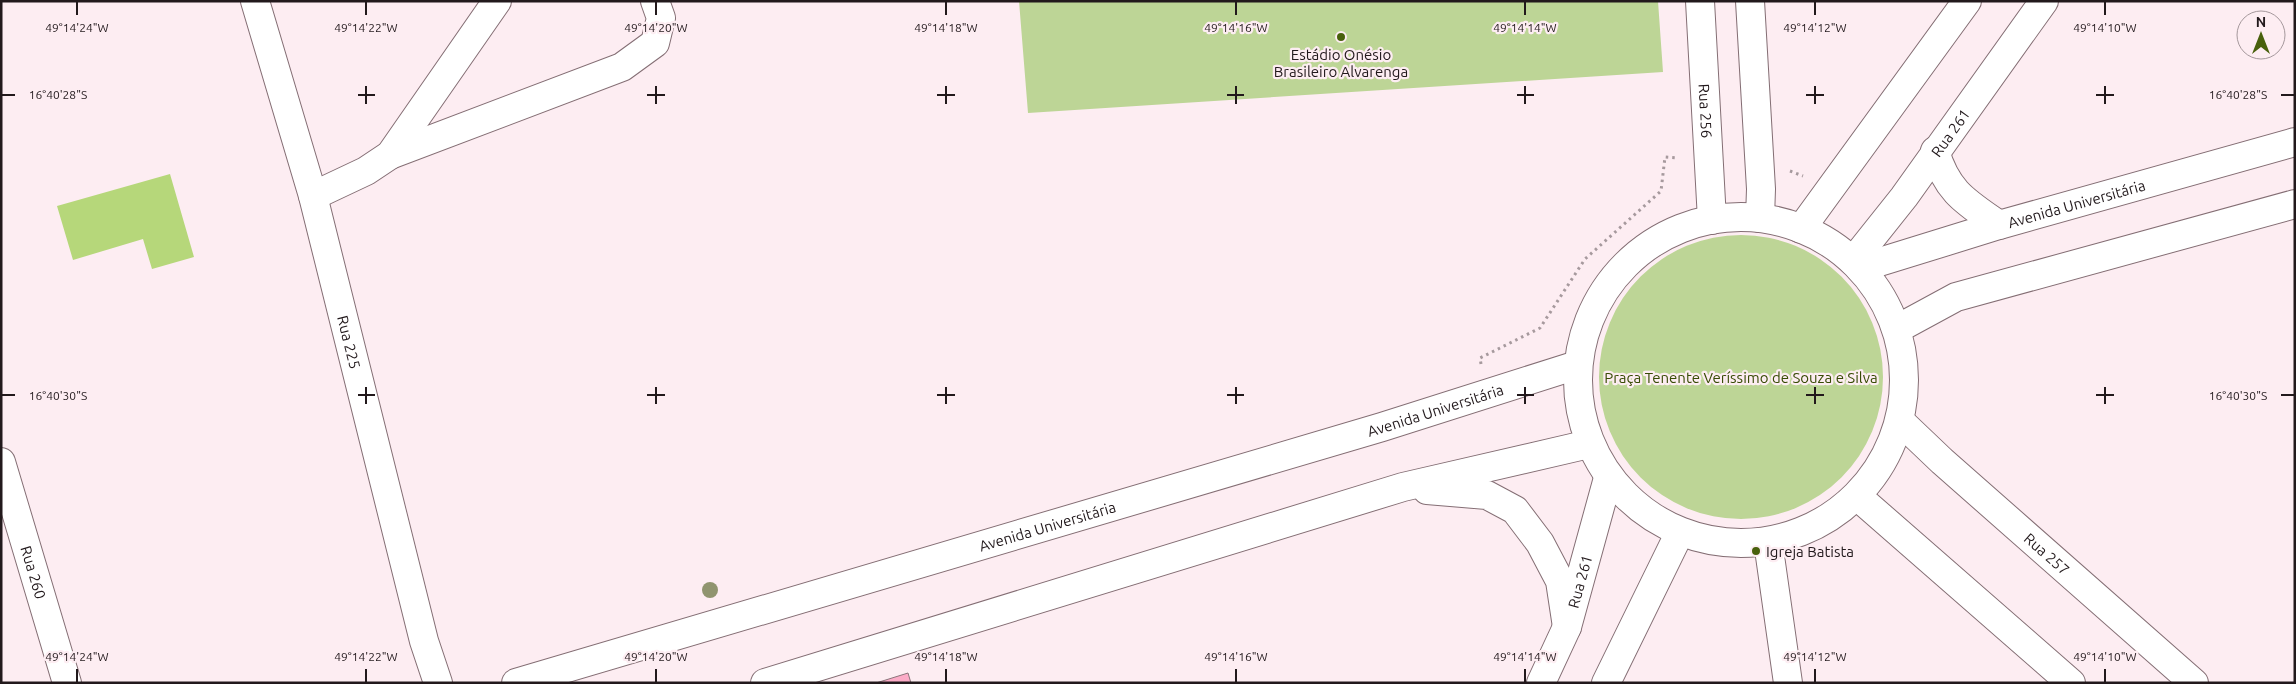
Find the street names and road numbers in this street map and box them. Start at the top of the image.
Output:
street label: Rua 256 [1696,83,1716,139]
street label: Rua 261 [1927,105,1973,160]
street label: Avenida Universitária [2006,176,2147,231]
street label: Rua 225 [335,314,364,371]
street label: Avenida Universitária [1365,380,1505,439]
street label: Avenida Universitária [977,498,1118,554]
street label: Rua 257 [2021,529,2073,578]
street label: Rua 260 [18,544,50,601]
street label: Rua 261 [1564,553,1595,610]

